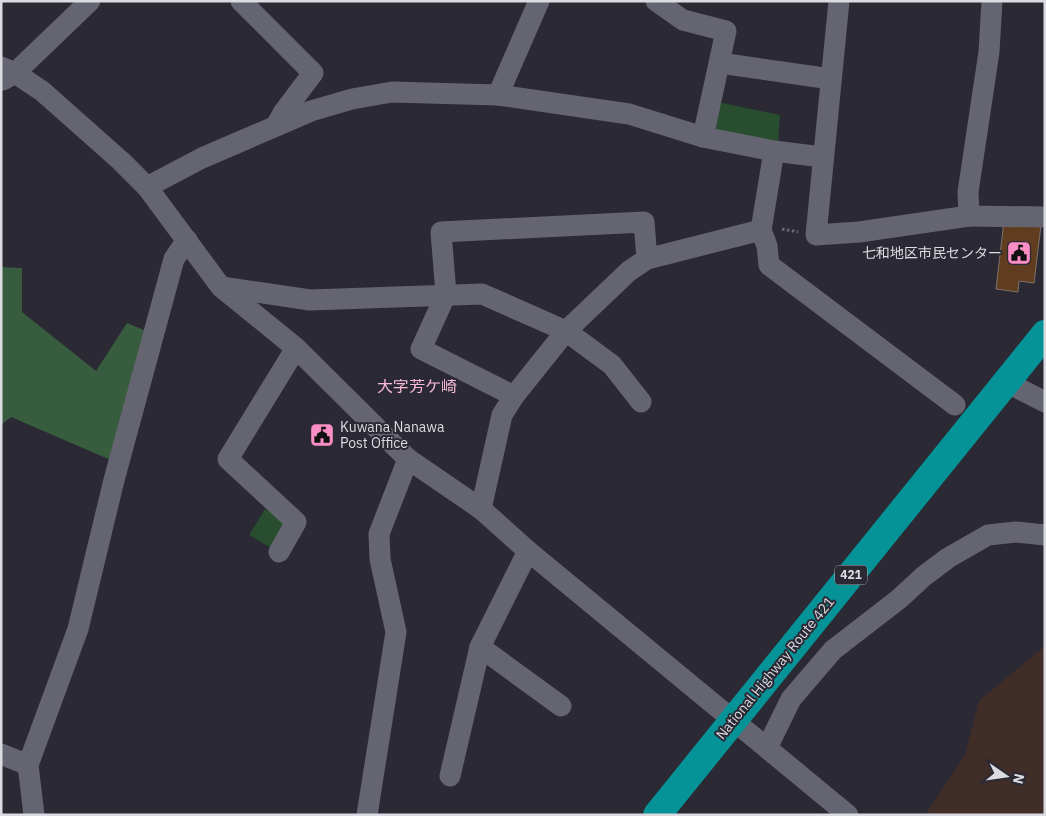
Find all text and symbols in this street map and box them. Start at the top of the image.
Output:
public building icon: 七和地区市民センター [1006,240,1032,266]
place label: 七和地区市民センター [862,244,1002,262]
district label: 大字芳ケ崎 [377,376,457,396]
place label: Kuwana Nanawa Post Office [340,418,445,452]
public building icon: Kuwana Nanawa Post Office [309,422,335,448]
road number: 421 [835,566,867,584]
street label: National Highway Route 421 [712,593,838,743]
north arrow [981,751,1031,801]
text: N [1009,772,1029,786]

